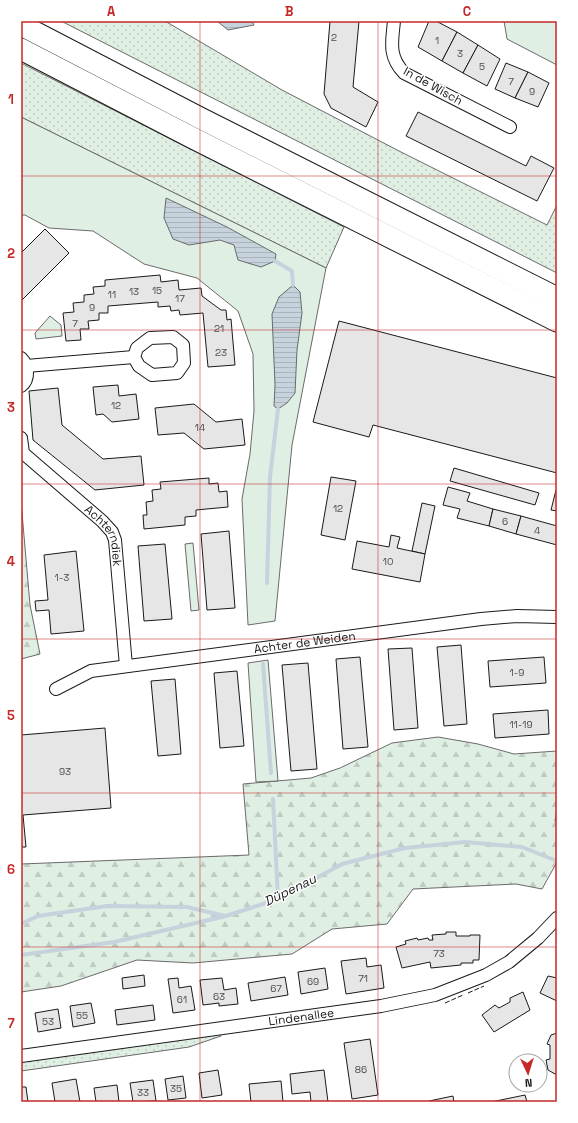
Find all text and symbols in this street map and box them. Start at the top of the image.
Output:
text: A [107,3,116,20]
text: B [285,3,294,20]
text: C [463,3,471,20]
house number: 2 [331,31,337,44]
house number: 1 [435,34,439,47]
house number: 3 [457,47,463,60]
house number: 5 [479,60,485,73]
street label: In de Wisch [400,63,466,109]
house number: 7 [508,75,514,88]
house number: 9 [529,85,535,98]
text: 1 [8,91,14,108]
text: 2 [7,245,15,262]
house number: 15 [152,284,162,297]
house number: 13 [129,285,139,298]
house number: 11 [108,288,116,301]
house number: 17 [175,292,185,305]
house number: 9 [89,301,95,314]
house number: 7 [72,317,78,330]
house number: 21 [214,322,224,335]
house number: 23 [215,346,227,359]
text: 3 [7,399,15,416]
house number: 12 [111,399,121,412]
house number: 14 [195,421,205,434]
street label: Achterndiek [81,501,125,568]
house number: 12 [333,502,343,515]
house number: 6 [502,515,508,528]
house number: 4 [534,524,540,537]
text: 4 [7,553,15,570]
house number: 10 [383,555,393,568]
house number: 1-3 [55,571,69,584]
street label: Achter de Weiden [253,628,357,657]
house number: 1-9 [510,666,524,679]
text: 5 [7,707,15,724]
house number: 11-19 [509,718,533,731]
house number: 93 [59,765,71,778]
text: 6 [7,861,15,878]
water label: Düpenau [261,870,320,910]
house number: 73 [433,947,445,960]
house number: 71 [358,972,368,985]
house number: 69 [307,975,319,988]
house number: 67 [270,982,282,995]
house number: 63 [213,990,225,1003]
house number: 61 [177,993,187,1006]
street label: Lindenallee [267,1005,335,1030]
house number: 55 [76,1009,88,1022]
text: 7 [7,1015,15,1032]
house number: 53 [42,1015,54,1028]
north arrow [508,1053,548,1093]
house number: 86 [355,1063,367,1076]
text: N [525,1076,533,1090]
house number: 35 [170,1082,182,1095]
house number: 33 [137,1086,149,1099]

